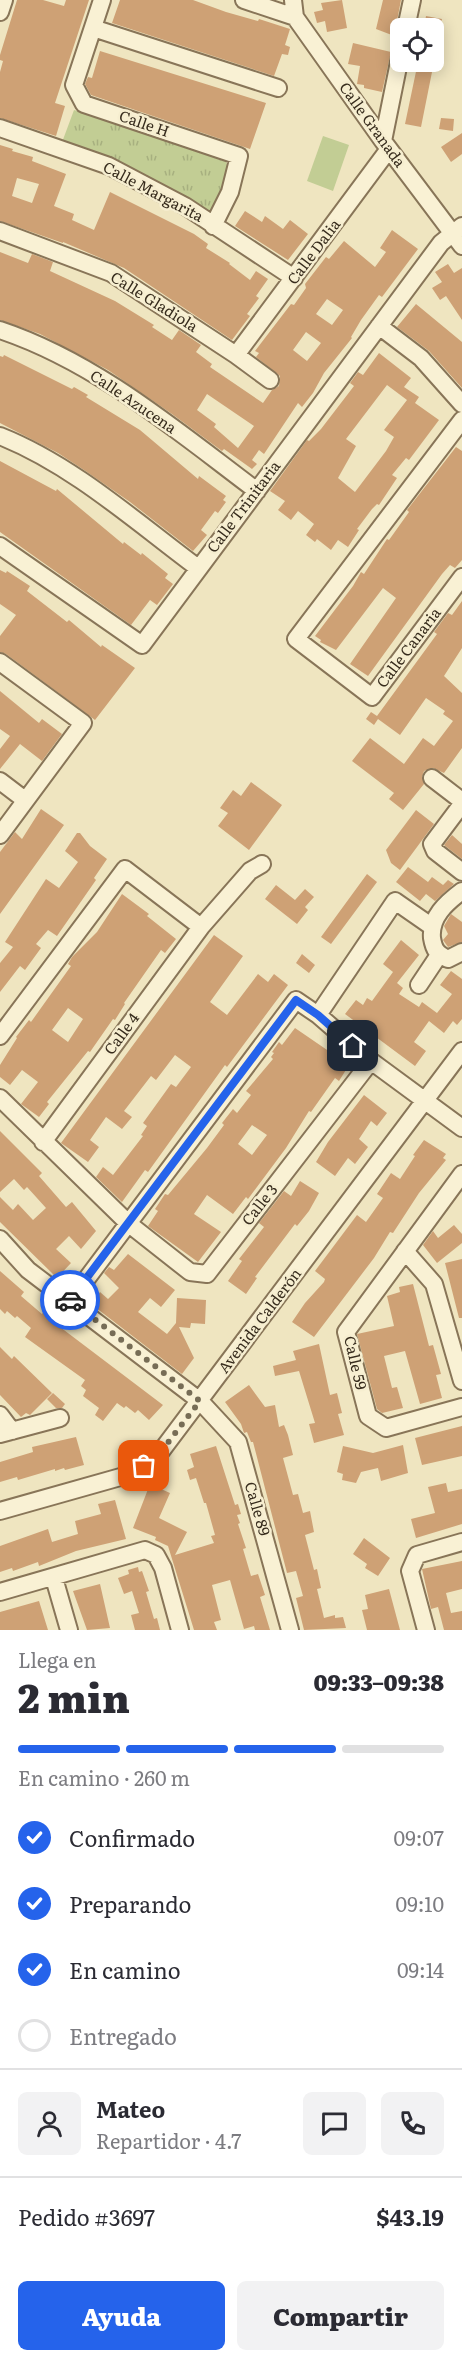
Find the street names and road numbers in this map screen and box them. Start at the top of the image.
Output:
street label: Calle Granada [334,77,413,172]
street label: Calle H [116,103,173,142]
street label: Calle Margarita [99,155,209,227]
street label: Calle Dalia [281,213,346,289]
street label: Calle Gladiola [107,265,204,337]
street label: Calle Azucena [86,363,182,439]
street label: Calle Trinitaria [200,454,286,557]
street label: Calle Canaria [370,601,446,692]
street label: Calle 4 [98,1007,144,1059]
street label: Calle 3 [235,1178,282,1230]
street label: Avenida Calderón [212,1263,306,1378]
street label: Calle 59 [339,1333,374,1392]
street label: Calle 89 [240,1479,277,1538]

